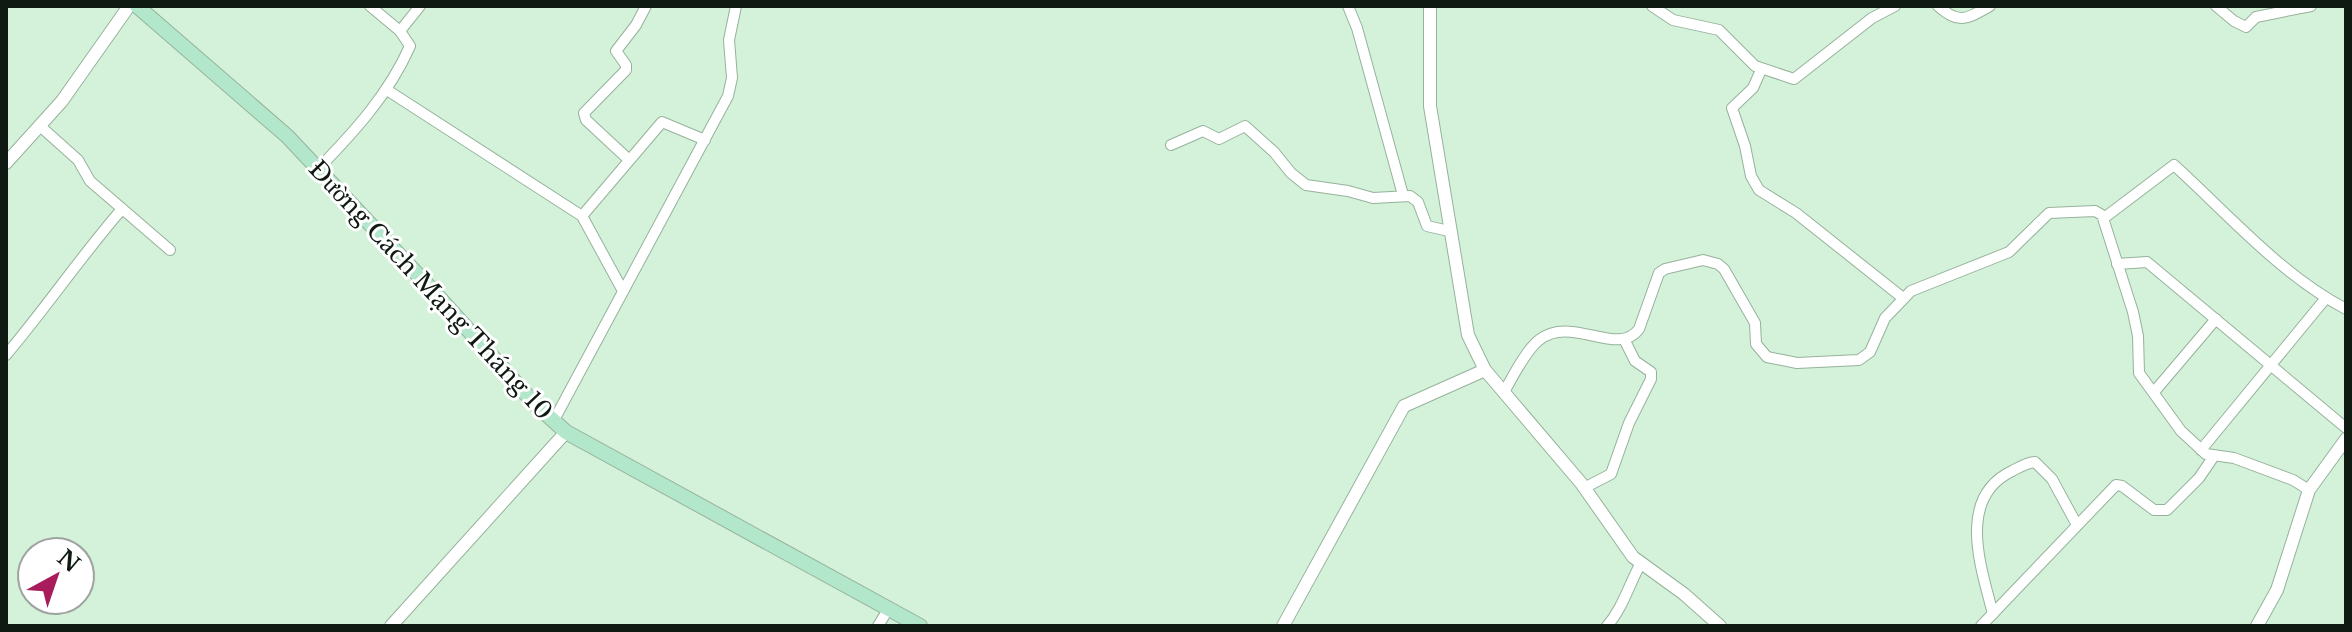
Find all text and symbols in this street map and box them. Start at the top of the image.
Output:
street label: Đường Cách Mạng Tháng 10 [303,154,559,426]
north arrow [16,536,96,616]
text: N [52,544,85,578]

